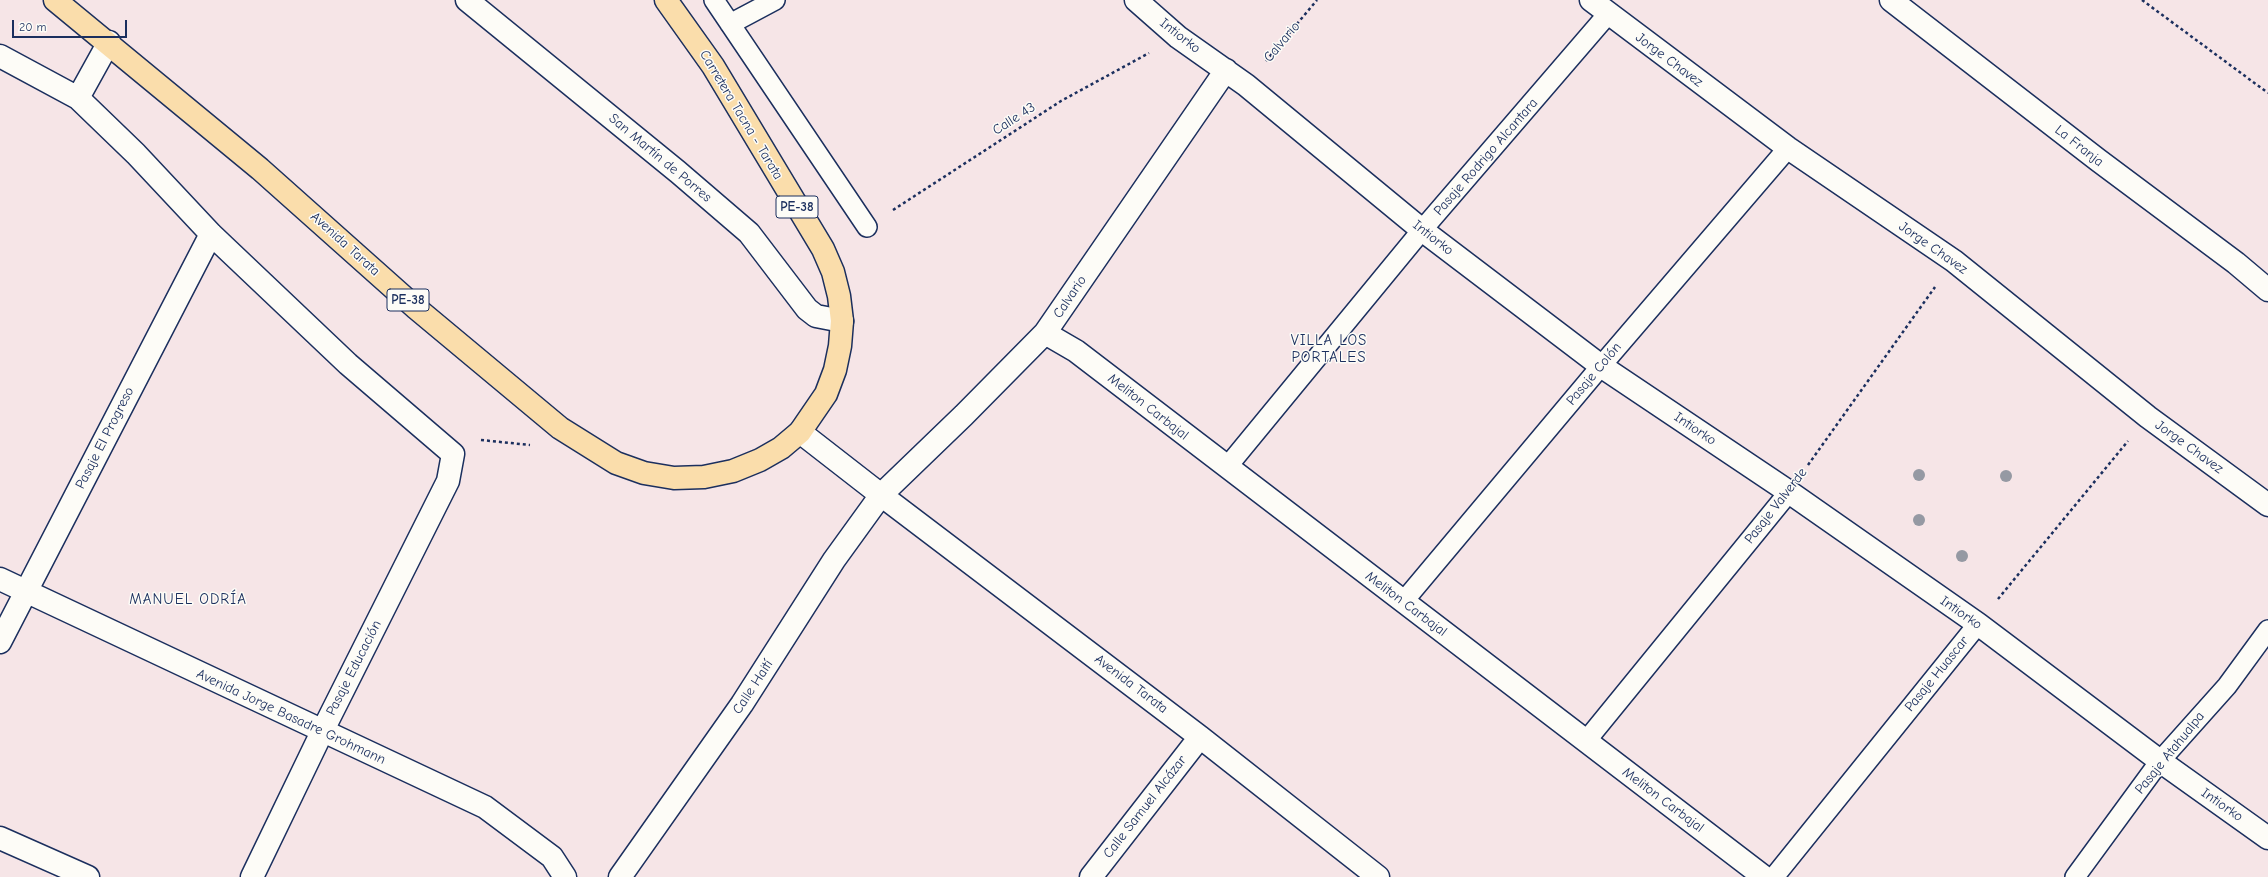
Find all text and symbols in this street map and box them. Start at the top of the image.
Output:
scale bar [14,12,129,38]
street label: Intiorko [1156,15,1204,57]
street label: Calvario [1260,18,1304,66]
text: 20 m [19,20,47,34]
street label: Jorge Chavez [1632,29,1706,91]
street label: Carretera Tacna - Tarata [696,47,786,183]
street label: Pasaje Rodrigo Alcantara [1430,95,1542,219]
street label: Calle 43 [990,99,1038,139]
street label: San Martín de Porres [605,110,715,206]
street label: La Franja [2051,122,2107,170]
road number: PE-38 [776,196,818,218]
street label: Avenida Tarata [307,208,383,280]
street label: Intiorko [1409,217,1457,259]
street label: Jorge Chavez [1895,218,1971,278]
street label: Calvario [1050,272,1090,322]
road number: PE-38 [387,289,429,311]
district label: VILLA LOS PORTALES [1291,332,1367,367]
street label: Pasaje Colón [1563,339,1625,409]
street label: Meliton Carbajal [1104,370,1192,444]
street label: Pasaje El Progreso [72,384,138,492]
street label: Intiorko [1671,409,1719,449]
street label: Jorge Chavez [2152,417,2226,477]
street label: Pasaje Valverde [1741,465,1811,547]
street label: Meliton Carbajal [1362,568,1450,640]
district label: MANUEL ODRÍA [129,591,247,609]
street label: Intiorko [1937,593,1985,633]
street label: Pasaje Educación [323,618,385,718]
street label: Pasaje Huascar [1901,633,1973,715]
street label: Avenida Tarata [1091,651,1171,717]
street label: Calle Haití [729,657,777,717]
street label: Avenida Jorge Basadre Grohmann [194,666,388,768]
street label: Pasaje Atahualpa [2132,708,2208,798]
street label: Calle Samuel Alcázar [1100,752,1190,862]
street label: Meliton Carbajal [1619,764,1707,836]
street label: Intiorko [2198,785,2246,825]

